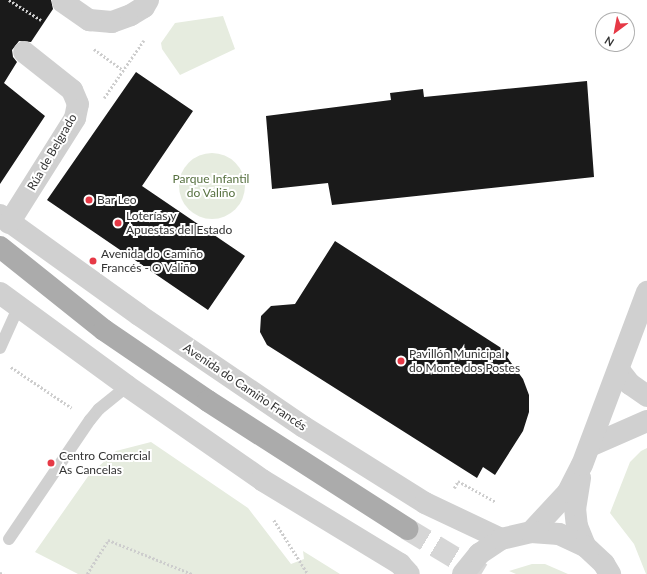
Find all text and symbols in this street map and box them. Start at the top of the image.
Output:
north arrow [595,12,635,52]
text: N [602,34,616,50]
street label: Rúa de Belgrado [24,111,80,193]
park label: Parque Infantil do Valiño [173,172,249,200]
place label: Bar Leo [97,193,137,207]
marker: Bar Leo [84,195,94,205]
place label: Loterías y Apuestas del Estado [126,209,232,237]
marker: Loterías y Apuestas del Estado [113,218,123,228]
place label: Avenida do Camiño Francés - O Valiño [101,247,203,275]
marker: Avenida do Camiño Francés - O Valiño [88,256,98,266]
street label: Avenida do Camiño Francés [181,340,309,434]
place label: Pavillón Municipal do Monte dos Postes [409,347,520,375]
marker: Pavillón Municipal do Monte dos Postes [396,356,406,366]
place label: Centro Comercial As Cancelas [59,449,151,477]
marker: Centro Comercial As Cancelas [46,458,56,468]

